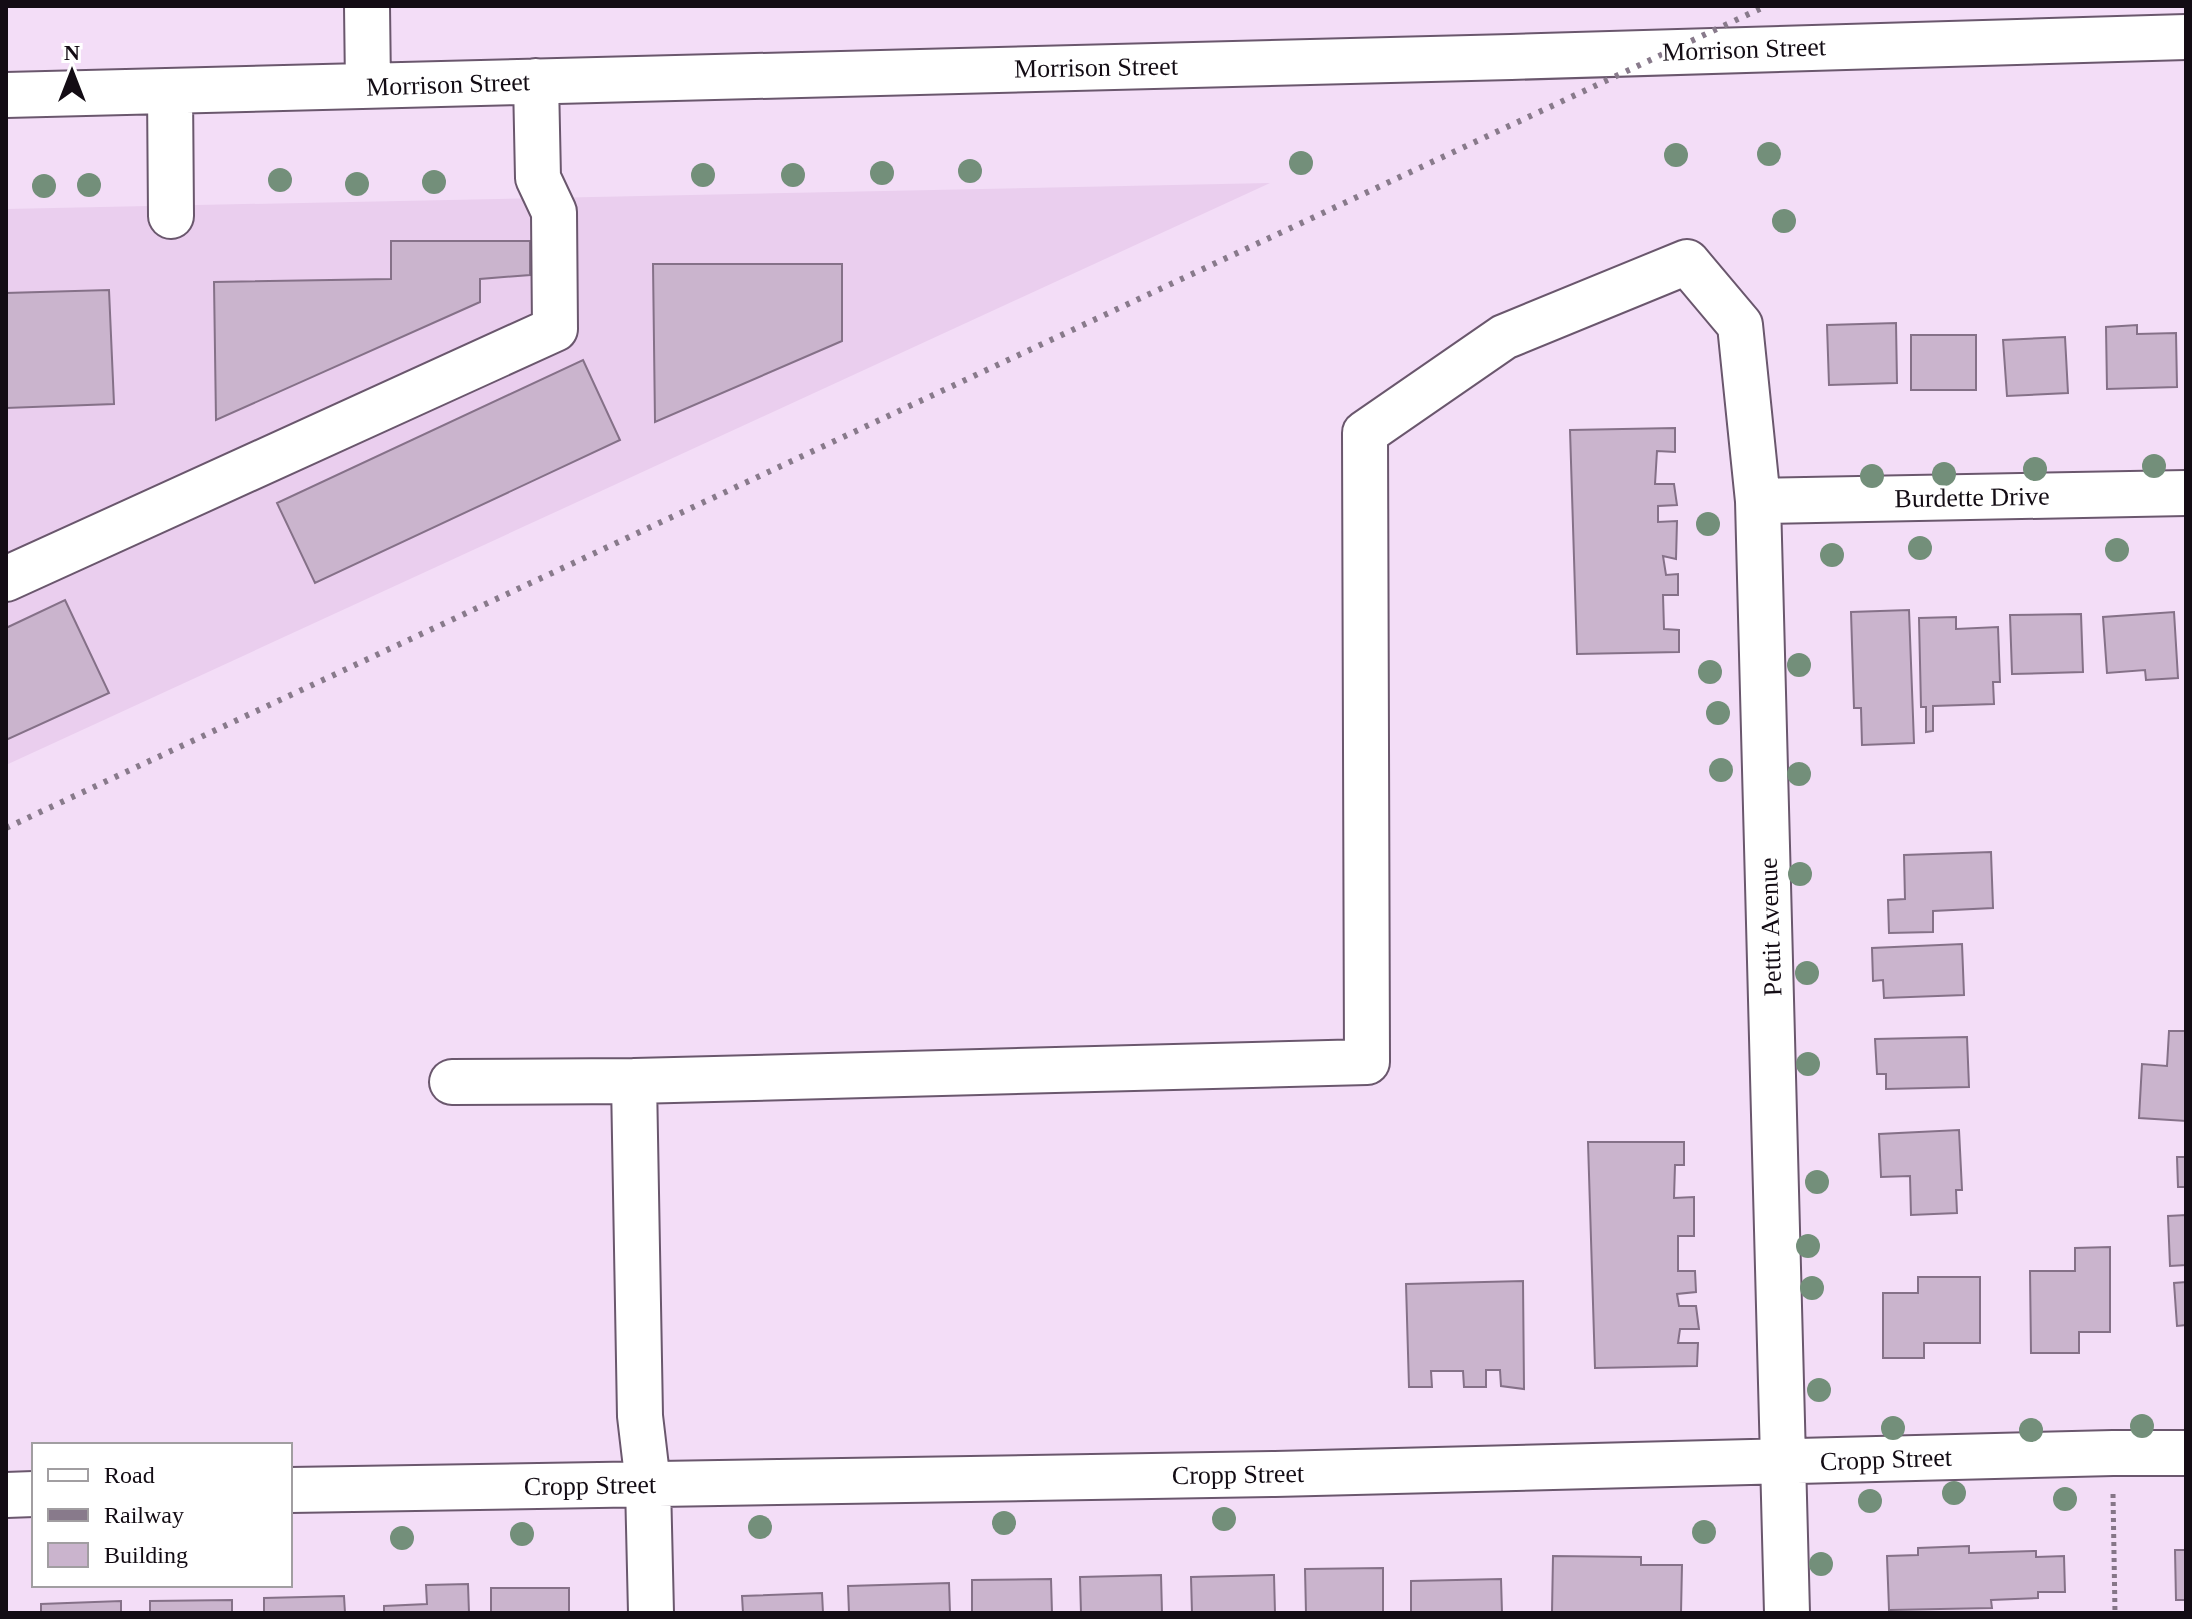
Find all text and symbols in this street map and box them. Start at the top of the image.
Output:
north arrow [32,32,112,112]
street label: Morrison Street [1662,32,1827,67]
text: N [64,40,80,65]
street label: Morrison Street [1014,52,1179,83]
street label: Morrison Street [366,67,531,102]
street label: Burdette Drive [1894,482,2050,513]
street label: Pettit Avenue [1754,857,1787,997]
legend [32,1443,292,1587]
street label: Cropp Street [1819,1443,1953,1476]
street label: Cropp Street [1172,1459,1305,1490]
text: Road [104,1462,155,1488]
street label: Cropp Street [524,1470,657,1501]
text: Railway [104,1502,184,1528]
text: Building [104,1542,188,1568]

